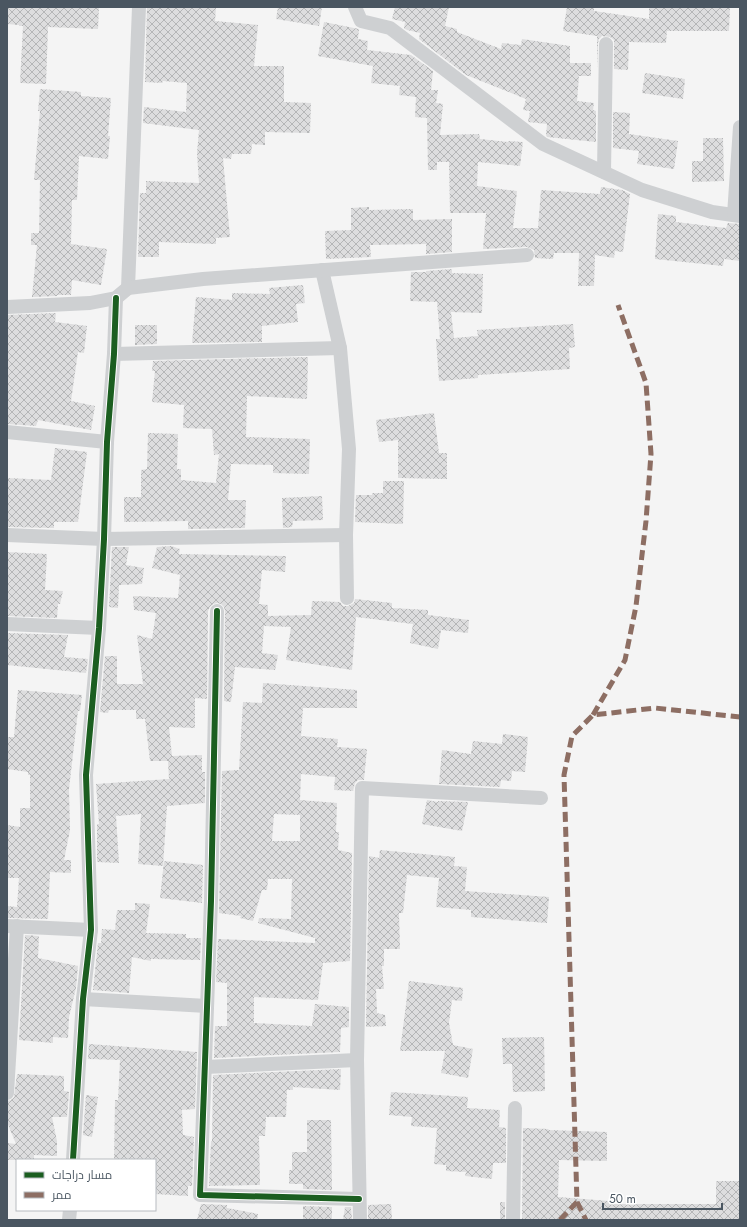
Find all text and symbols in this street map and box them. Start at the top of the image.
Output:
legend [16,1159,156,1211]
text: مسار دراجات [52,1166,112,1184]
scale bar [603,1185,722,1211]
text: ممر [51,1186,71,1204]
text: 50 m [609,1190,636,1208]

